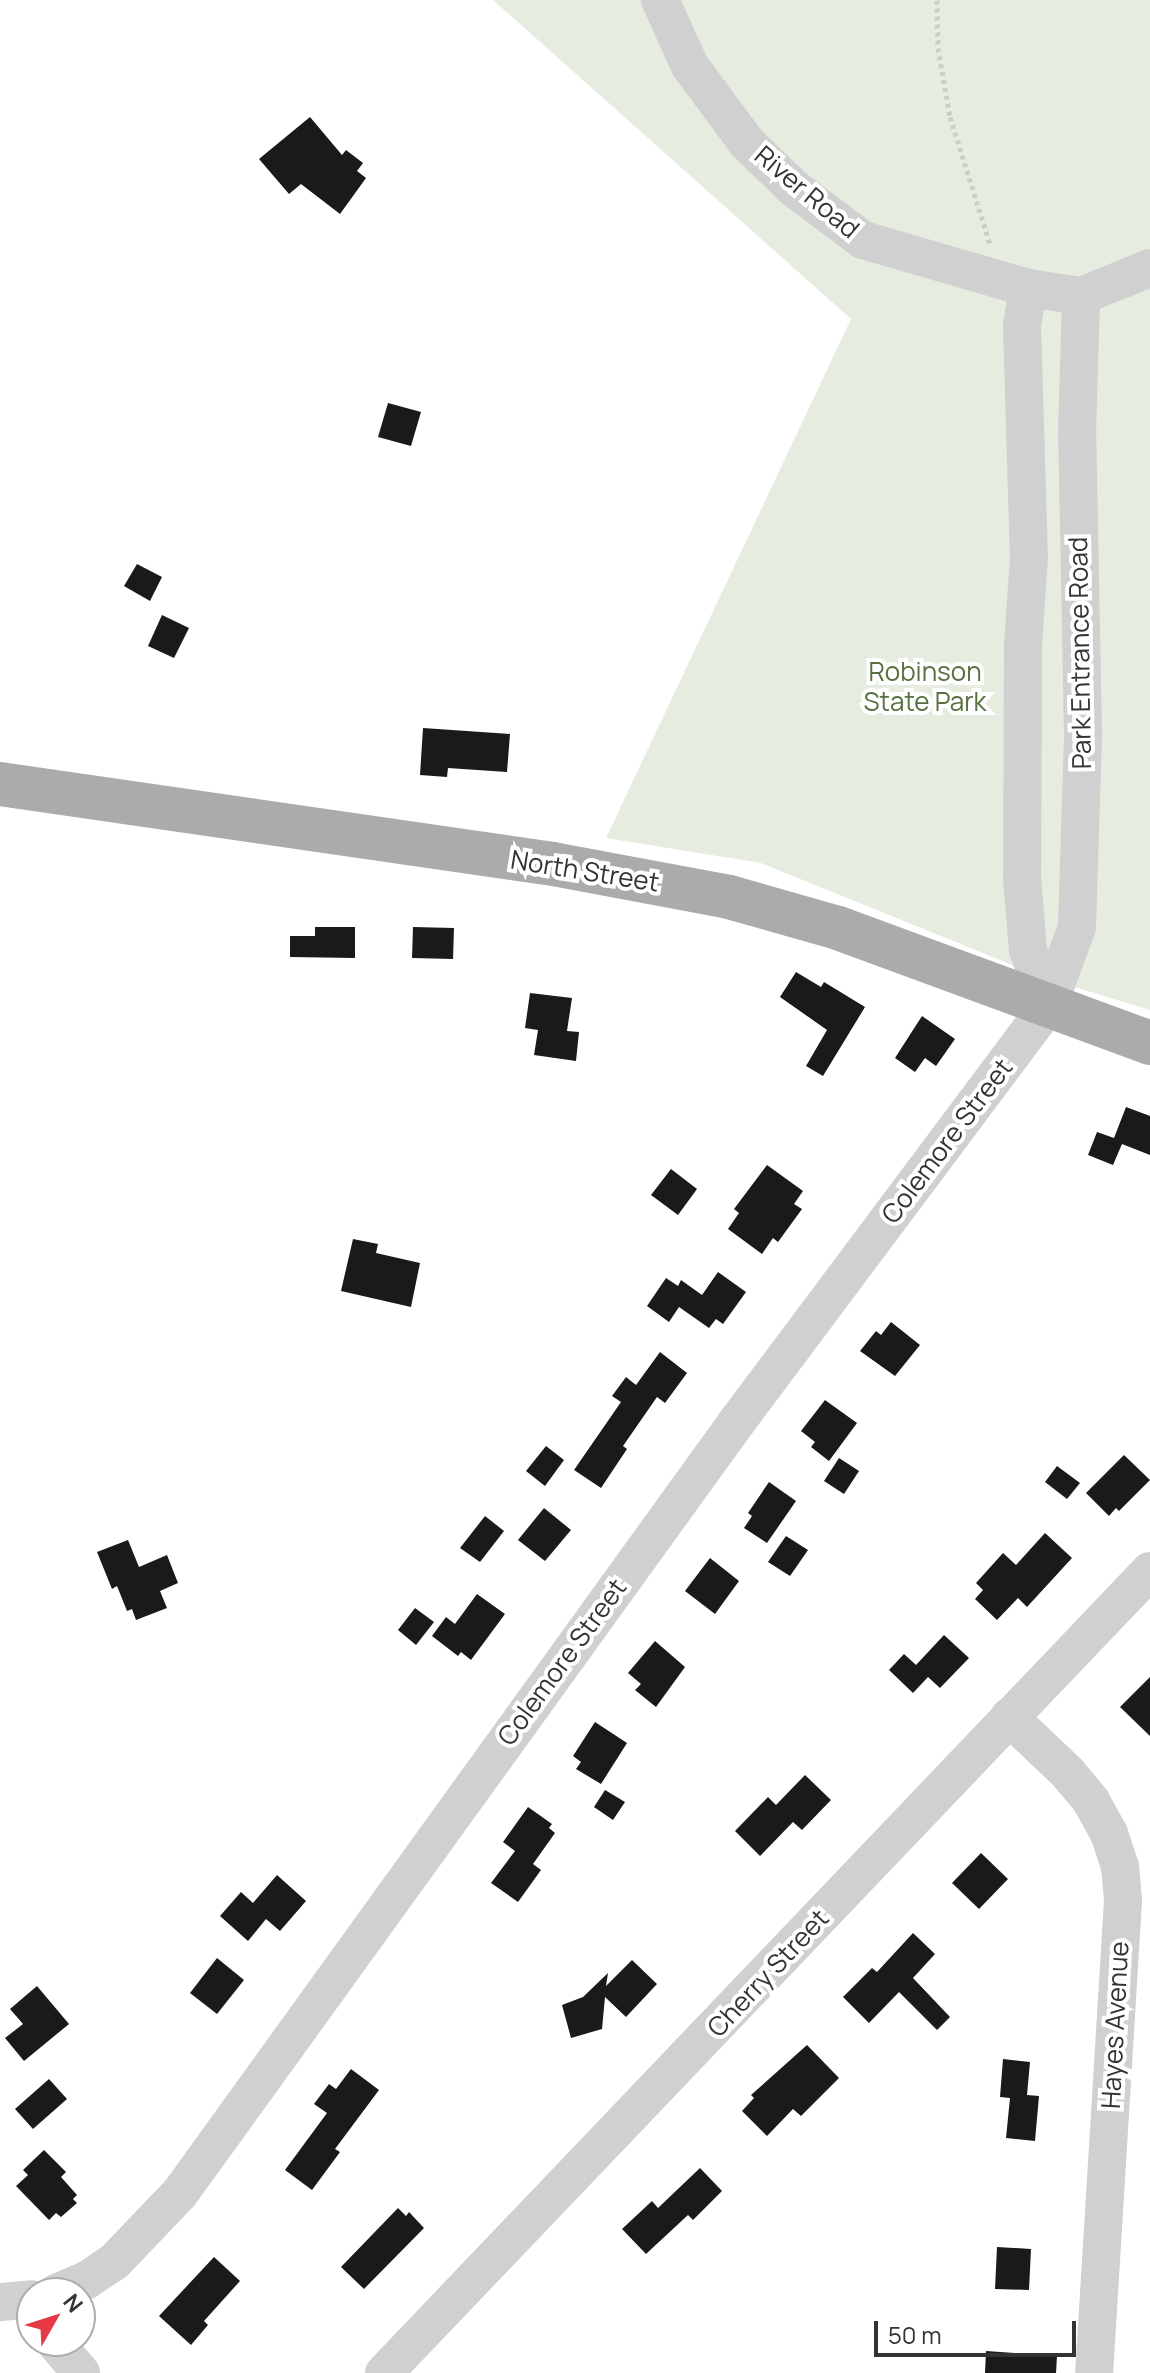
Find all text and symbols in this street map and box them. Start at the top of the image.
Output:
street label: River Road [749,139,865,245]
street label: Park Entrance Road [1062,537,1098,769]
park label: Robinson State Park [864,656,986,718]
street label: North Street [508,844,662,898]
street label: Colemore Street [875,1053,1019,1229]
street label: Colemore Street [491,1573,633,1751]
street label: Cherry Street [701,1903,835,2043]
street label: Hayes Avenue [1095,1940,1135,2110]
north arrow [16,2277,96,2357]
text: N [56,2288,90,2319]
scale bar [878,2305,1080,2355]
text: 50 m [888,2318,942,2351]

